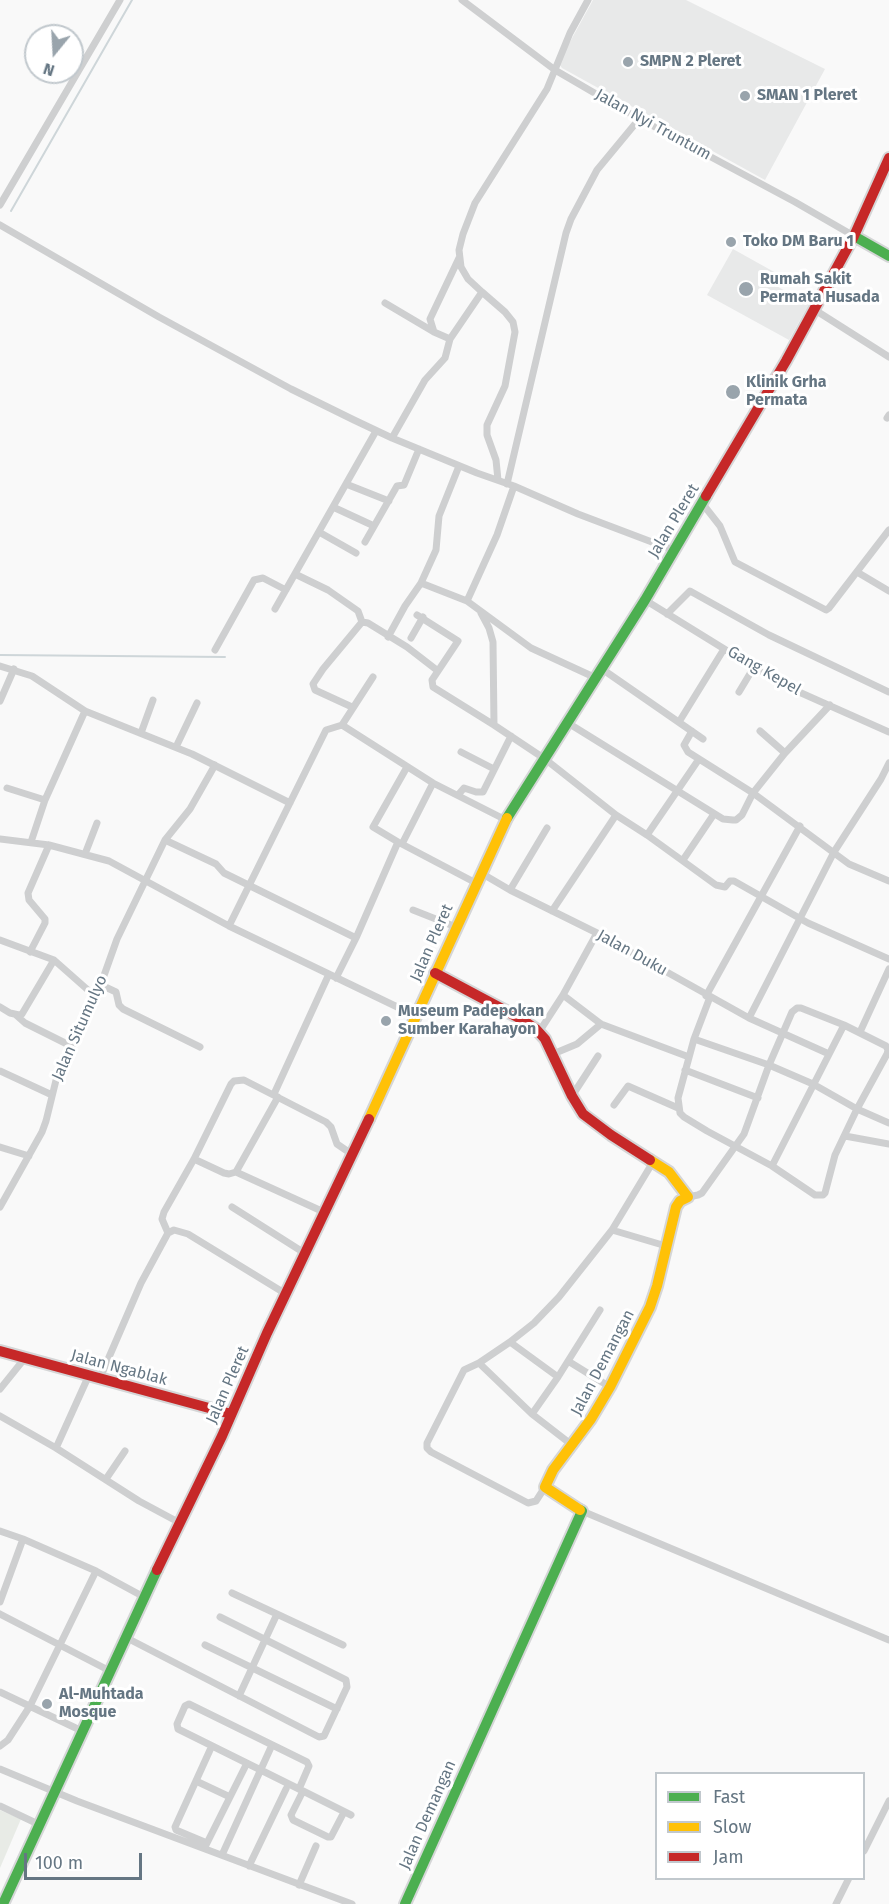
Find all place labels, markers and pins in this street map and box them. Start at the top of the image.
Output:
place label: SMPN 2 Pleret [640,52,742,72]
marker: SMPN 2 Pleret [621,55,635,69]
place label: SMAN 1 Pleret [757,86,858,106]
marker: SMAN 1 Pleret [738,89,752,103]
place label: Toko DM Baru 1 [743,232,854,252]
marker: Toko DM Baru 1 [724,235,738,249]
place label: Rumah Sakit Permata Husada [760,270,880,308]
marker: Rumah Sakit Permata Husada [737,280,755,298]
place label: Klinik Grha Permata [746,373,826,411]
marker: Klinik Grha Permata [724,383,742,401]
place label: Museum Padepokan Sumber Karahayon [398,1002,544,1040]
marker: Museum Padepokan Sumber Karahayon [379,1014,393,1028]
place label: Al-Muhtada Mosque [59,1685,144,1723]
marker: Al-Muhtada Mosque [40,1697,54,1711]

